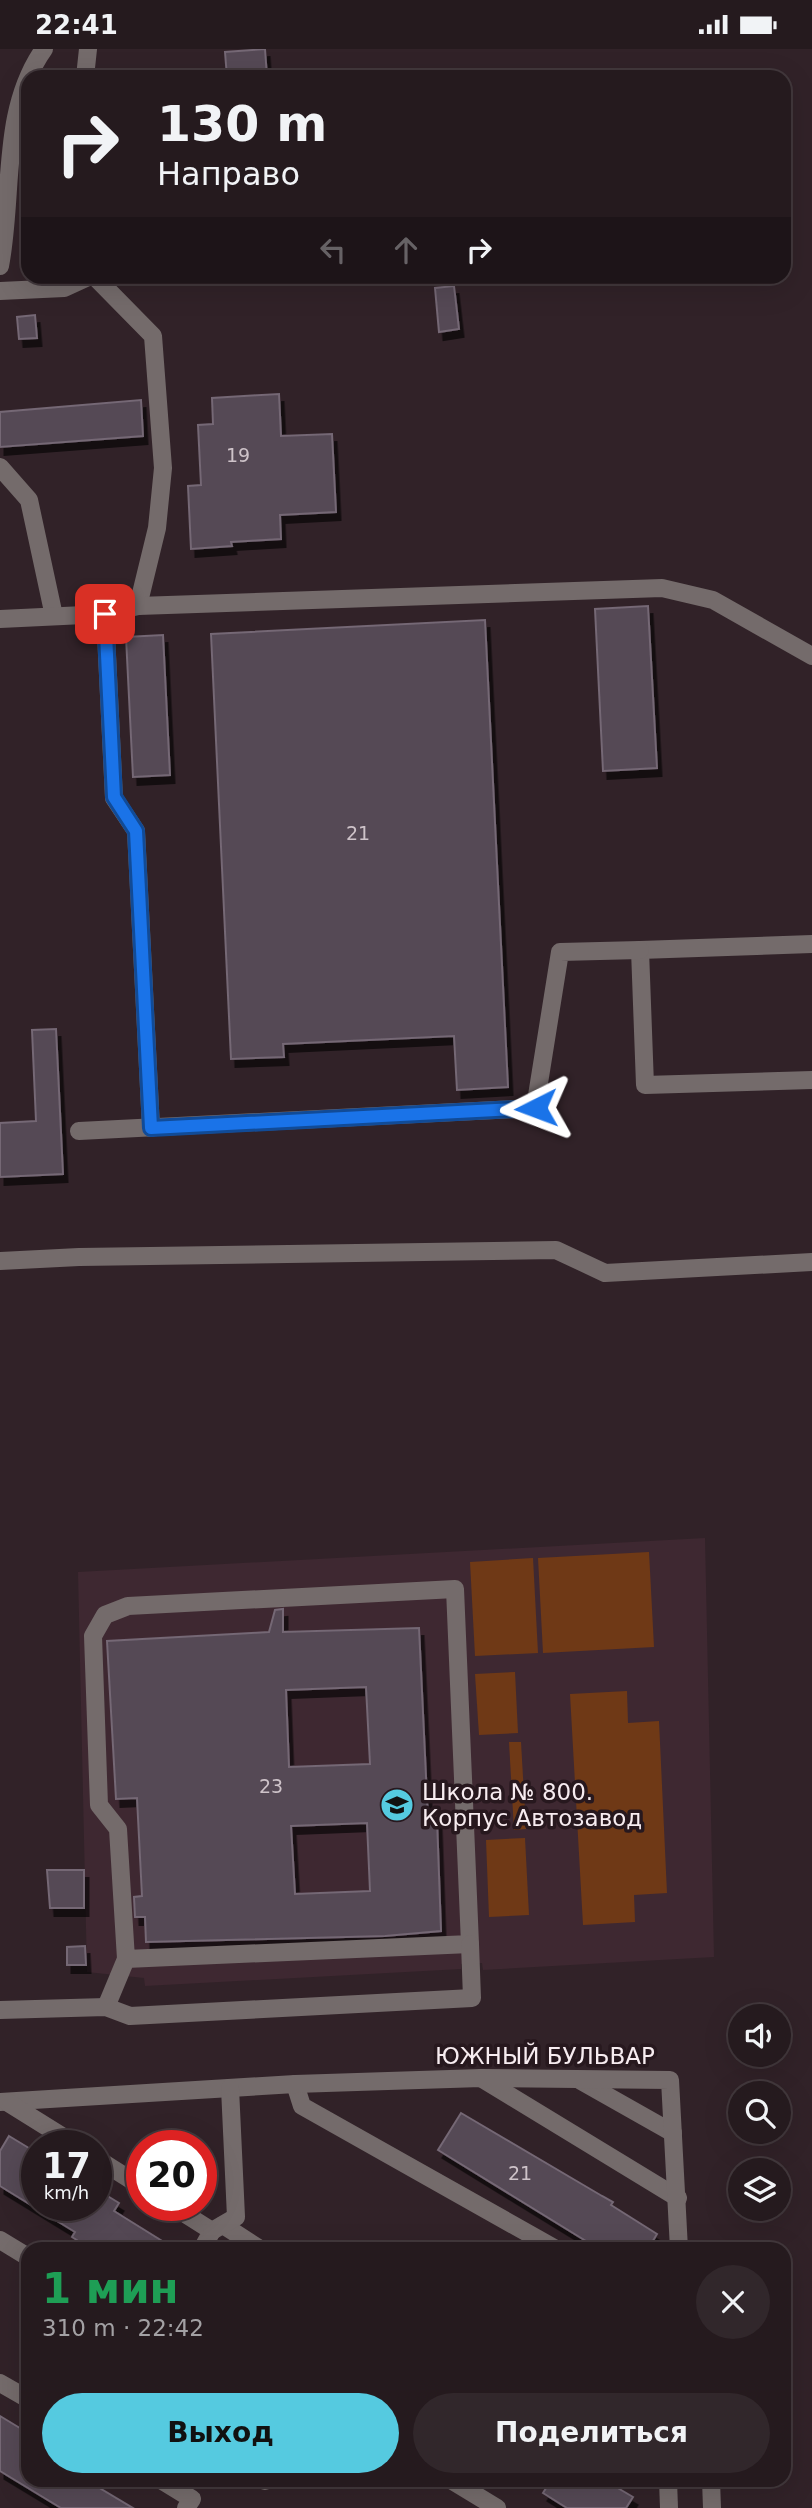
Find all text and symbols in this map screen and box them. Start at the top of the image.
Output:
text: 22:41 [35,10,118,40]
text: 130 m [157,96,327,153]
icon: right [42,98,133,189]
text: Направо [157,155,300,193]
icon: left [314,231,352,269]
icon: ahead [387,231,425,269]
icon: right [460,231,498,269]
house number: 19 [226,444,250,466]
pin [75,584,135,644]
icon: arrive [86,595,124,633]
house number: 21 [346,822,370,844]
position arrow [499,1071,573,1145]
house number: 23 [259,1775,283,1797]
place label: Школа № 800. Корпус Автозавод [422,1779,642,1831]
school or university icon: Школа № 800. Корпус Автозавод [378,1786,416,1824]
map controls [728,2004,791,2221]
button: sound [728,2004,791,2067]
street label: ЮЖНЫЙ БУЛЬВАР [435,2042,655,2069]
button: search [728,2081,791,2144]
speed limit sign: 20 [126,2130,217,2221]
text: 17 [42,2146,91,2186]
button: layers [728,2158,791,2221]
house number: 21 [508,2162,532,2184]
text: km/h [44,2182,89,2203]
text: 1 мин [42,2264,179,2313]
button: close [696,2265,770,2339]
text: 310 m · 22:42 [42,2315,204,2341]
button: Выход [42,2393,399,2473]
button: Поделиться [413,2393,770,2473]

